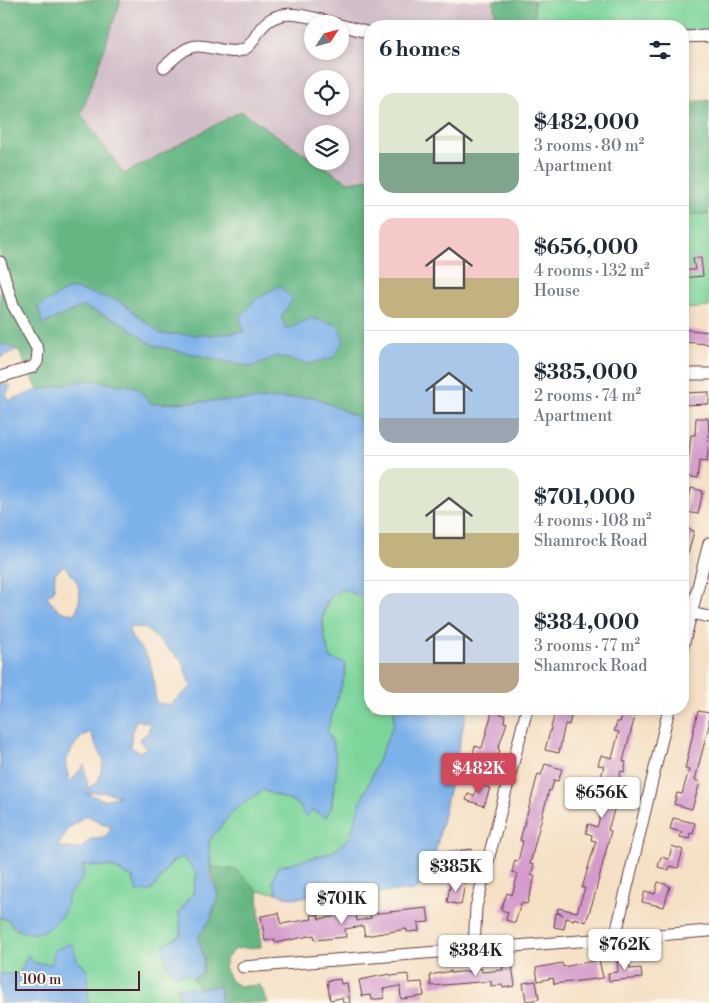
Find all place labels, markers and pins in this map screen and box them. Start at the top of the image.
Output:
pin: $482K [444,752,514,795]
pin: $656K [567,776,637,819]
pin: $385K [421,850,491,893]
pin: $701K [307,882,377,925]
pin: $762K [590,928,660,971]
pin: $384K [441,934,511,977]

